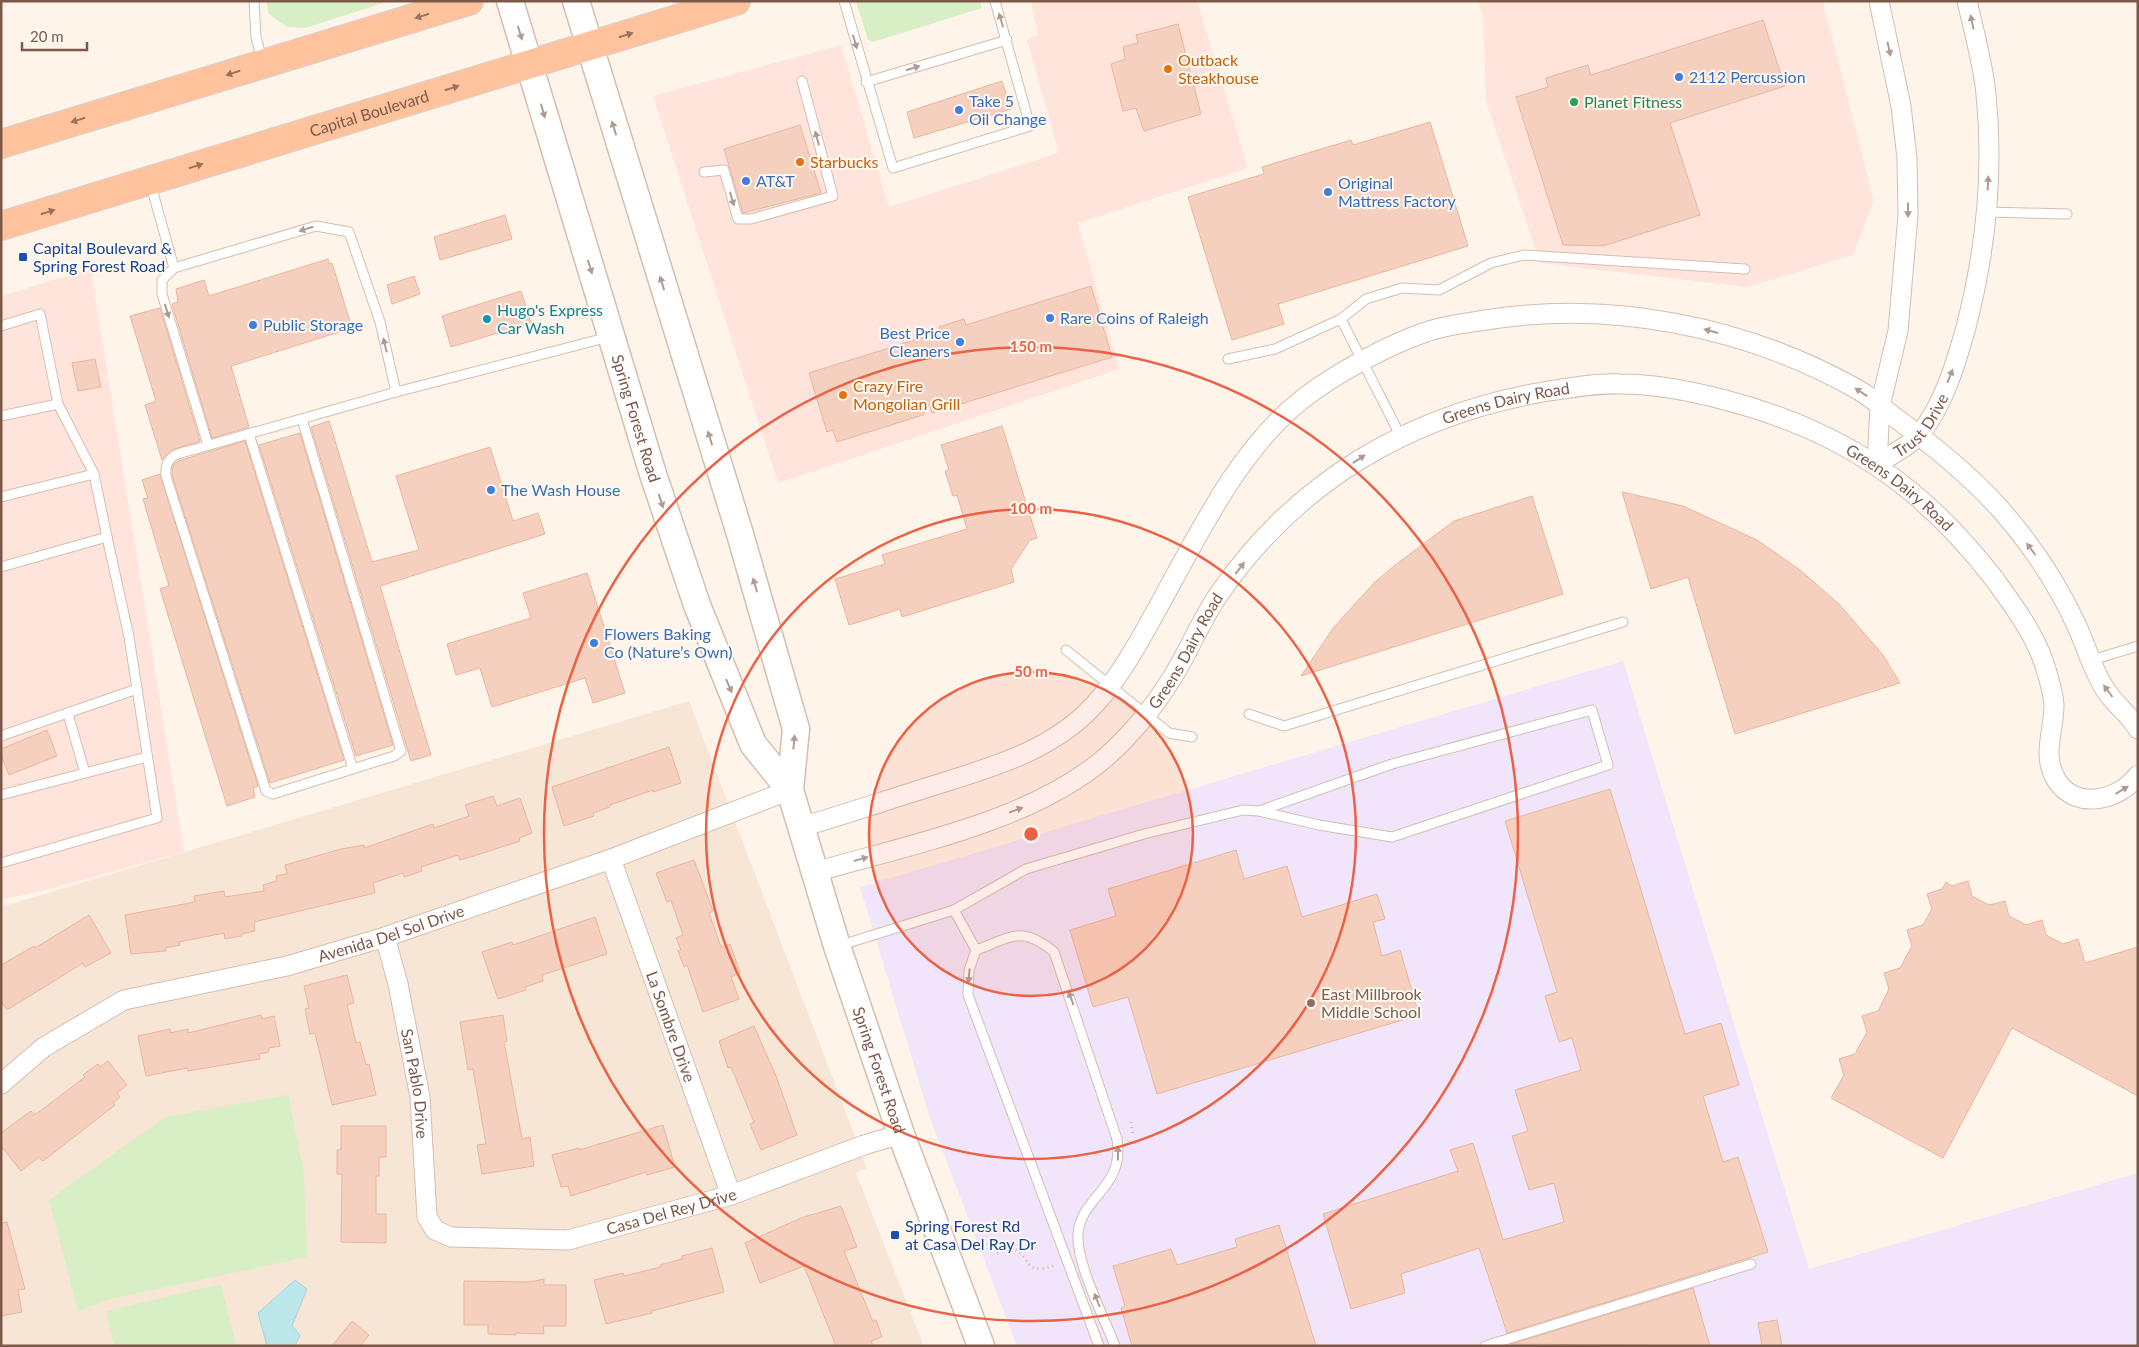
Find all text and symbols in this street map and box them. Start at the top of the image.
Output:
one-way arrow [415,13,430,20]
one-way arrow [997,13,1005,28]
one-way arrow [1968,14,1976,29]
scale bar [22,20,88,52]
one-way arrow [516,26,524,41]
text: 20 m [30,27,64,45]
one-way arrow [619,31,634,39]
one-way arrow [851,34,859,49]
one-way arrow [1885,41,1893,57]
place label: Outback Steakhouse [1178,50,1259,87]
one-way arrow [906,63,921,71]
marker: Outback Steakhouse [1162,63,1174,75]
place label: 2112 Percussion [1689,67,1806,86]
one-way arrow [226,70,241,78]
marker: 2112 Percussion [1673,71,1685,83]
one-way arrow [444,84,459,92]
street label: Capital Boulevard [307,86,431,140]
place label: Take 5 Oil Change [969,91,1047,128]
place label: Planet Fitness [1584,92,1682,111]
marker: Planet Fitness [1568,96,1580,108]
one-way arrow [540,104,548,119]
marker: Take 5 Oil Change [953,104,965,116]
one-way arrow [70,117,85,125]
one-way arrow [610,120,618,135]
one-way arrow [813,130,821,145]
place label: Starbucks [810,152,878,171]
marker: Starbucks [794,156,806,168]
one-way arrow [189,162,204,170]
place label: AT&T [756,171,795,190]
place label: Original Mattress Factory [1338,173,1456,210]
marker: AT&T [740,175,752,187]
one-way arrow [1985,175,1993,191]
marker: Original Mattress Factory [1322,186,1334,198]
one-way arrow [728,191,736,206]
one-way arrow [1904,202,1912,218]
one-way arrow [40,207,55,215]
one-way arrow [298,225,313,233]
place label: Capital Boulevard & Spring Forest Road [33,238,173,275]
marker: Capital Boulevard & Spring Forest Road [17,251,29,263]
one-way arrow [586,260,594,275]
one-way arrow [658,275,666,290]
place label: Hugo's Express Car Wash [497,300,603,337]
one-way arrow [164,304,172,319]
place label: Rare Coins of Raleigh [1060,308,1209,327]
marker: Rare Coins of Raleigh [1044,312,1056,324]
marker: Hugo's Express Car Wash [481,313,493,325]
place label: Public Storage [263,315,363,334]
marker: Public Storage [247,319,259,331]
place label: Best Price Cleaners [880,323,950,360]
one-way arrow [1704,327,1719,335]
marker: Best Price Cleaners [954,336,966,348]
one-way arrow [381,337,389,352]
text: 150 m [1010,337,1052,355]
street label: Spring Forest Road [608,352,665,484]
one-way arrow [1947,368,1954,383]
place label: Crazy Fire Mongolian Grill [853,376,960,413]
street label: Greens Dairy Road [1439,378,1571,427]
one-way arrow [1854,388,1868,397]
marker: Crazy Fire Mongolian Grill [837,389,849,401]
street label: Trust Drive [1890,390,1952,461]
one-way arrow [706,431,714,446]
street label: Greens Dairy Road [1843,439,1958,534]
one-way arrow [1353,455,1366,464]
place label: The Wash House [501,480,620,499]
marker: The Wash House [485,484,497,496]
one-way arrow [658,493,666,508]
text: 100 m [1010,499,1052,517]
one-way arrow [2026,542,2036,556]
one-way arrow [1234,562,1245,575]
one-way arrow [750,577,758,592]
street label: Greens Dairy Road [1144,589,1226,712]
place label: Flowers Baking Co (Nature’s Own) [604,624,733,661]
marker: Flowers Baking Co (Nature’s Own) [588,637,600,649]
text: 50 m [1014,662,1048,680]
one-way arrow [725,679,733,694]
one-way arrow [2103,685,2113,698]
one-way arrow [791,733,799,749]
one-way arrow [2115,786,2128,795]
one-way arrow [1009,806,1024,814]
centre of rings [1022,825,1040,843]
one-way arrow [854,854,869,862]
street label: Avenida Del Sol Drive [315,900,467,965]
street label: La Sombre Drive [643,968,700,1084]
one-way arrow [965,968,973,984]
place label: East Millbrook Middle School [1321,984,1423,1021]
one-way arrow [1067,990,1075,1005]
marker: East Millbrook Middle School [1305,997,1317,1009]
street label: Spring Forest Road [849,1004,910,1135]
street label: San Pablo Drive [398,1027,432,1139]
one-way arrow [1114,1144,1122,1160]
street label: Casa Del Rey Drive [604,1184,739,1238]
place label: Spring Forest Rd at Casa Del Ray Dr [905,1216,1036,1253]
marker: Spring Forest Rd at Casa Del Ray Dr [889,1229,901,1241]
one-way arrow [1093,1293,1100,1308]

